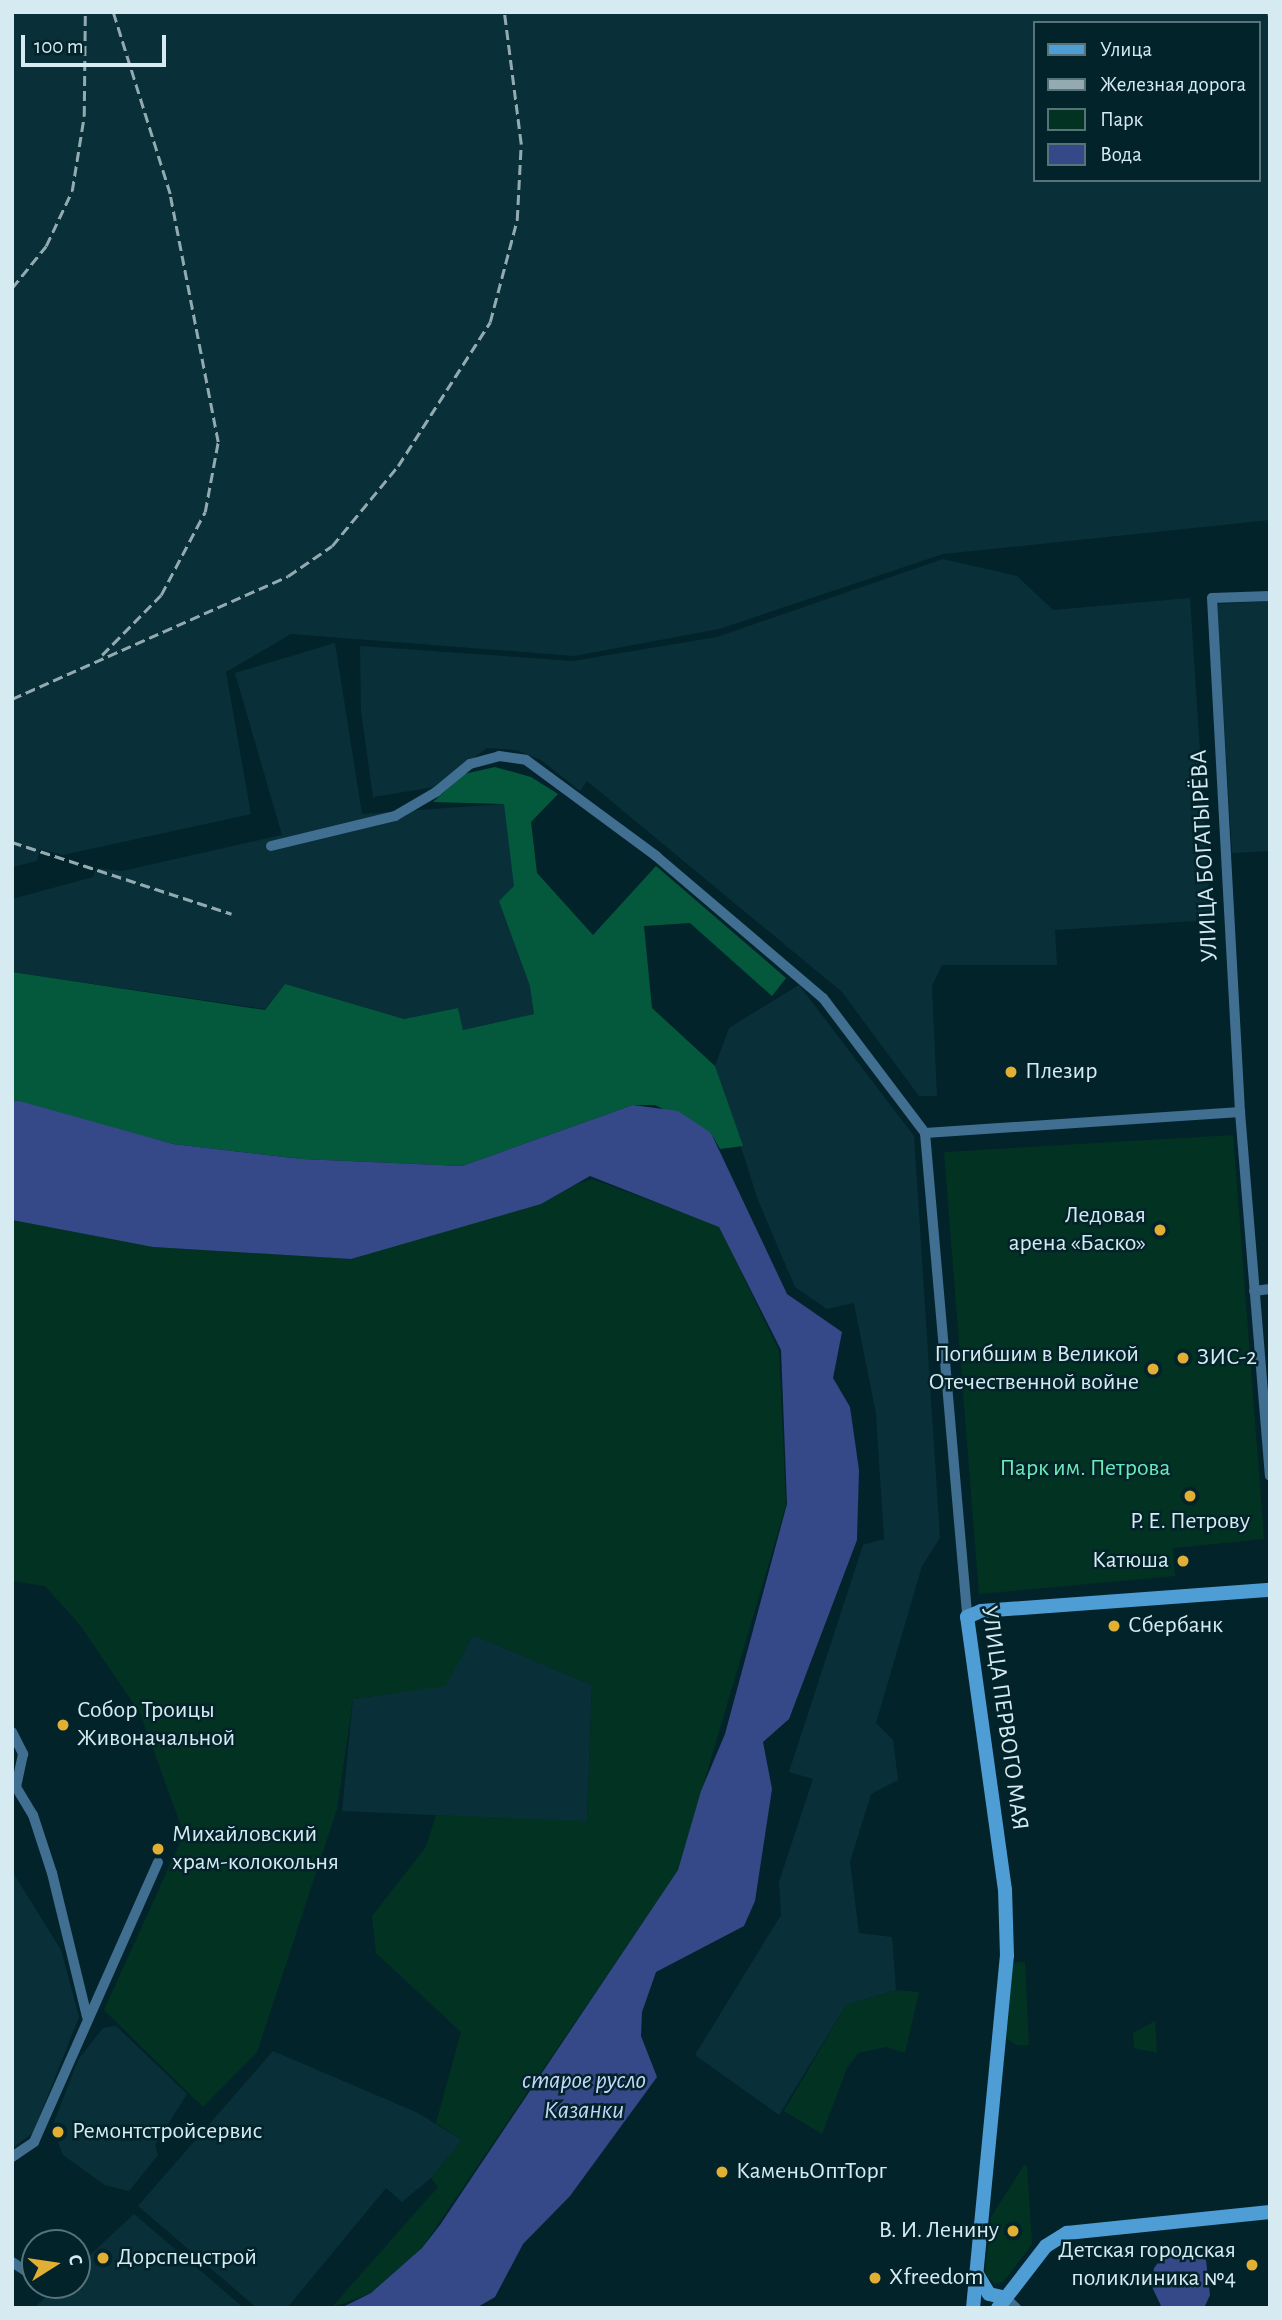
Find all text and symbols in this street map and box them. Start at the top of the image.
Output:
scale bar [24,21,170,65]
legend [1034,21,1261,182]
text: 100 m [34,36,84,57]
text: Улица [1100,39,1152,60]
text: Железная дорога [1100,74,1246,95]
text: Парк [1100,109,1143,130]
text: Вода [1100,144,1142,165]
street label: УЛИЦА БОГАТЫРЁВА [1185,749,1225,963]
place label: Плезир [1025,1058,1097,1086]
marker: Плезир [1003,1064,1019,1080]
place label: Ледовая арена «Баско» [1009,1202,1146,1258]
marker: Ледовая арена «Баско» [1152,1222,1168,1238]
place label: Погибшим в Великой Отечественной войне [929,1341,1139,1397]
place label: ЗИС-2 [1197,1344,1257,1372]
marker: ЗИС-2 [1175,1350,1191,1366]
marker: Погибшим в Великой Отечественной войне [1145,1361,1161,1377]
park label: Парк им. Петрова [1000,1455,1170,1483]
marker: Р. Е. Петрову [1182,1488,1198,1504]
place label: Р. Е. Петрову [1130,1508,1250,1536]
place label: Катюша [1092,1547,1169,1575]
marker: Катюша [1175,1553,1191,1569]
street label: УЛИЦА ПЕРВОГО МАЯ [974,1604,1034,1832]
place label: Сбербанк [1128,1612,1223,1640]
marker: Сбербанк [1106,1618,1122,1634]
place label: Собор Троицы Живоначальной [77,1697,235,1753]
marker: Собор Троицы Живоначальной [55,1717,71,1733]
place label: Михайловский храм-колокольня [172,1821,339,1877]
marker: Михайловский храм-колокольня [150,1841,166,1857]
water label: старое русло Казанки [522,2065,646,2126]
place label: Ремонтстройсервис [72,2118,262,2146]
marker: Ремонтстройсервис [50,2124,66,2140]
place label: КаменьОптТорг [736,2158,887,2186]
marker: КаменьОптТорг [714,2164,730,2180]
place label: В. И. Ленину [879,2217,999,2245]
marker: В. И. Ленину [1005,2223,1021,2239]
north arrow [21,2229,91,2299]
place label: Детская городская поликлиника №4 [1058,2237,1236,2293]
place label: Дорспецстрой [117,2244,257,2272]
marker: Дорспецстрой [95,2250,111,2266]
text: С [65,2253,85,2267]
marker: Детская городская поликлиника №4 [1242,2255,1262,2275]
place label: Xfreedom [889,2264,984,2292]
marker: Xfreedom [867,2270,883,2286]

